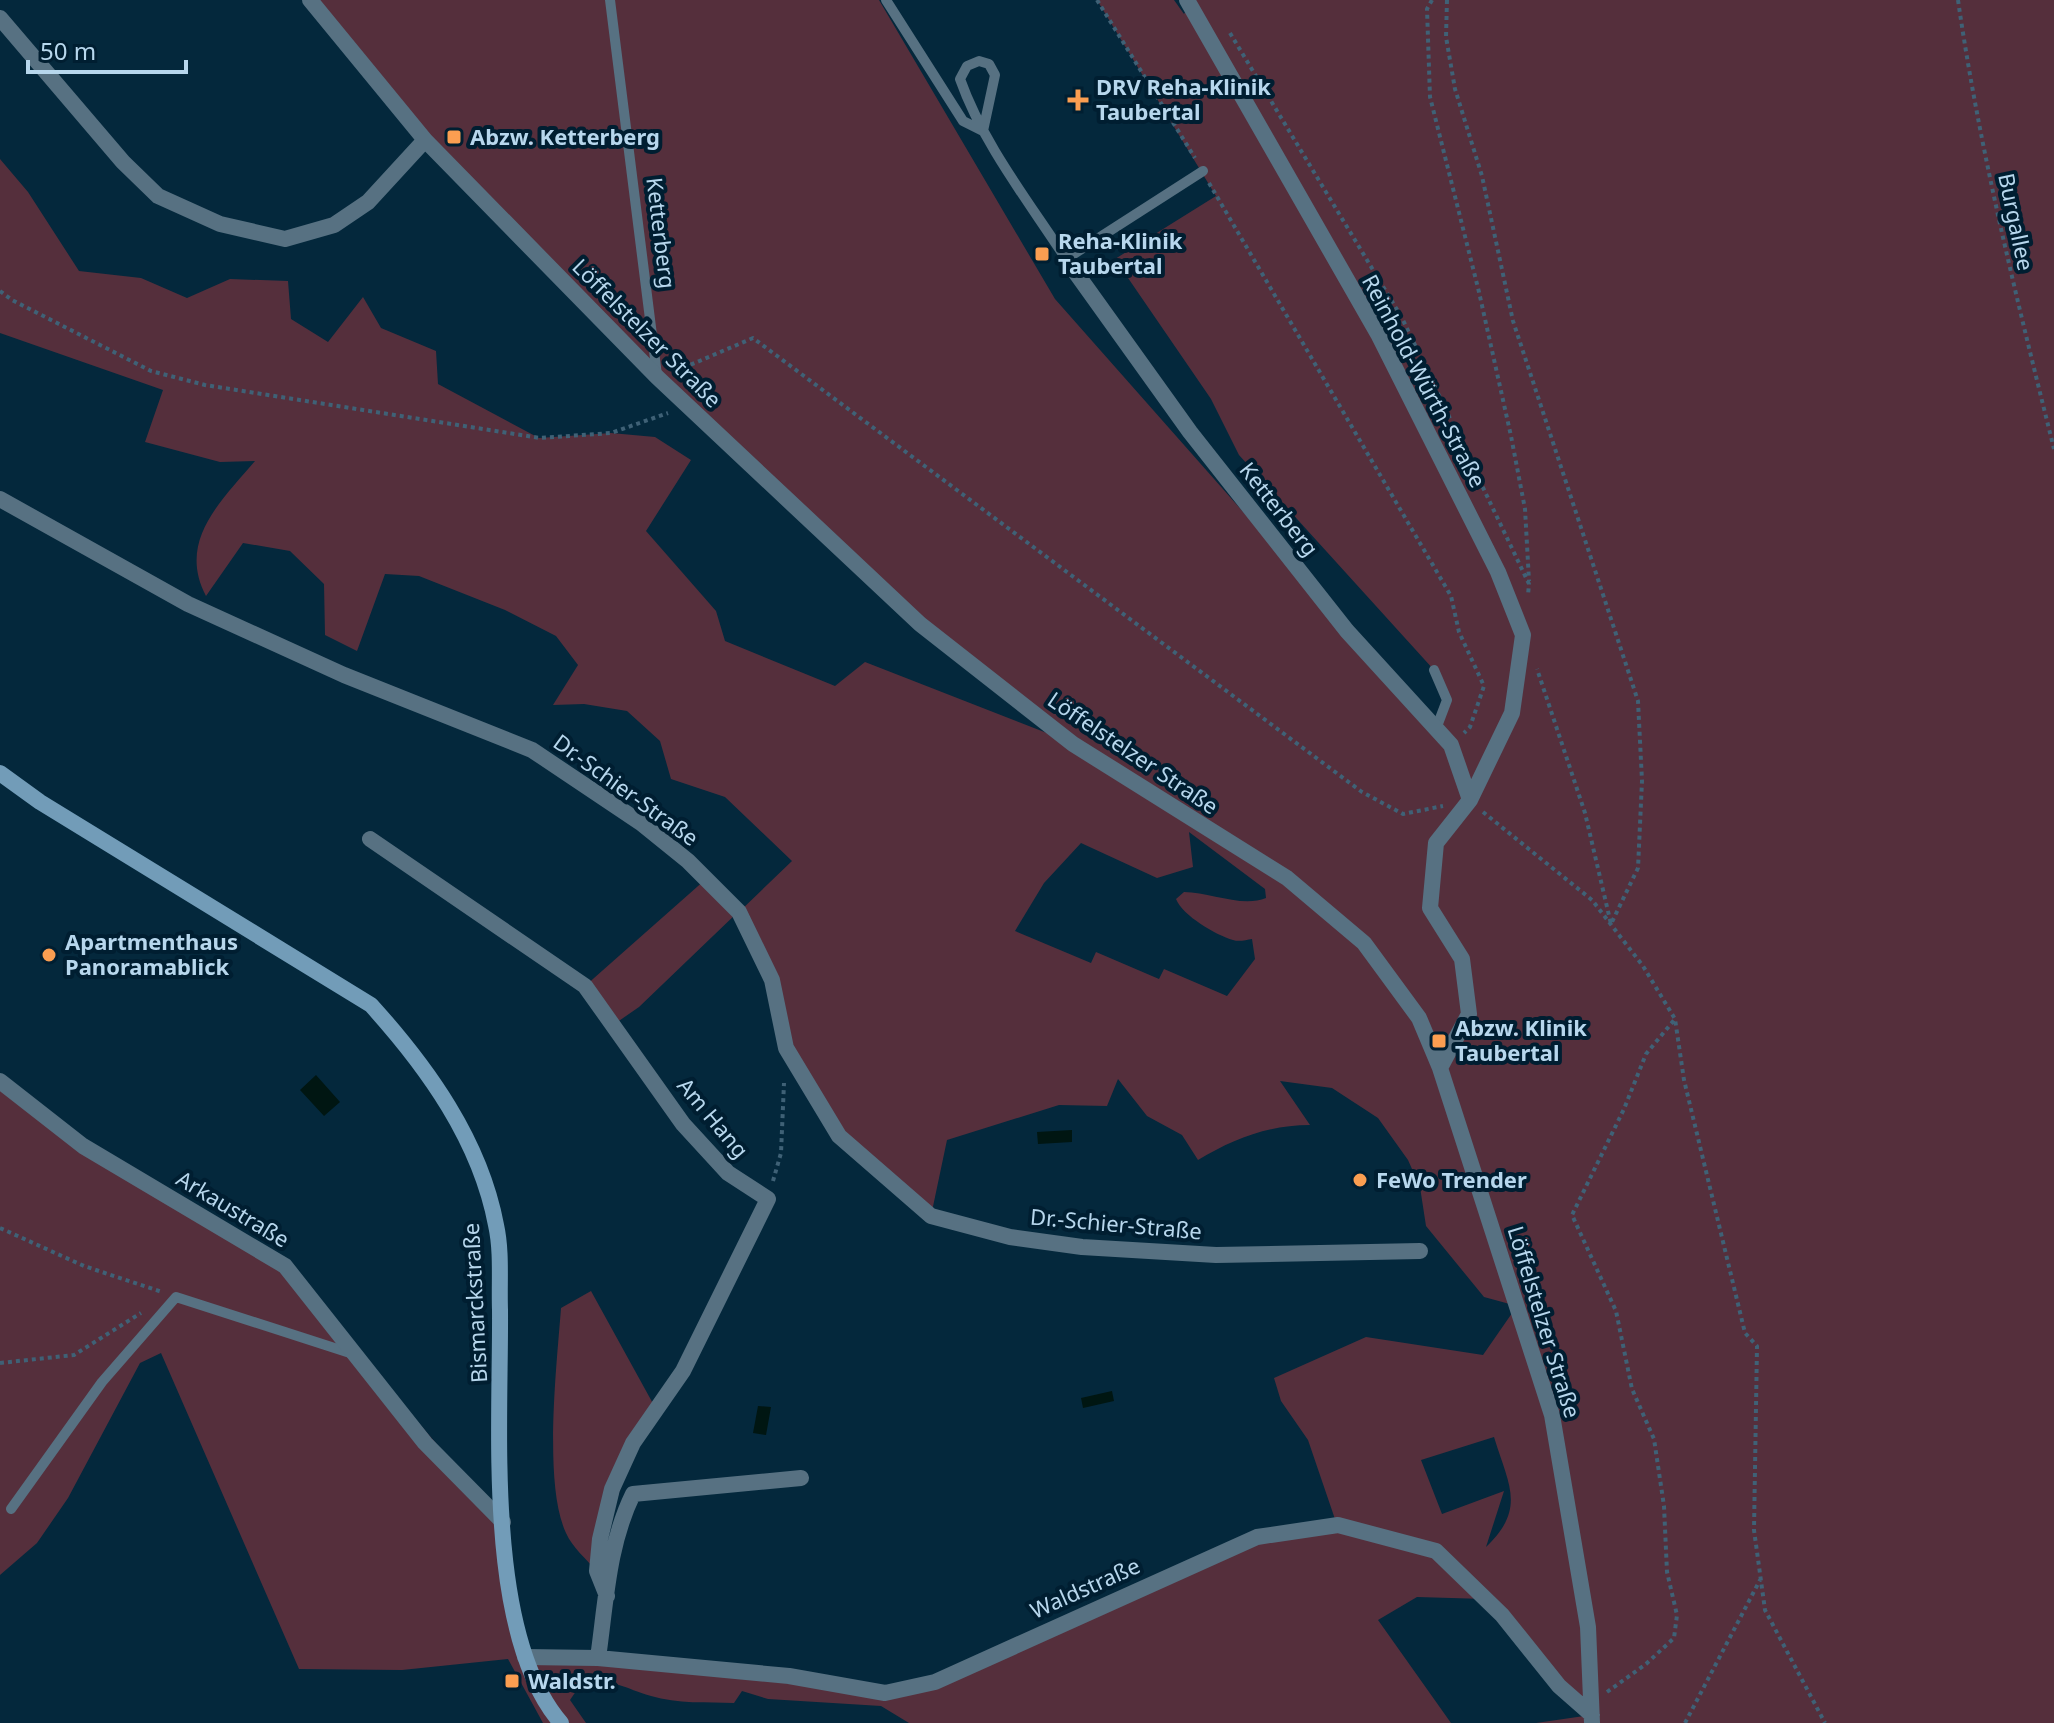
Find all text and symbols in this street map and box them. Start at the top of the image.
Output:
scale bar [28,24,186,74]
text: 50 m [40,34,96,67]
place label: DRV Reha-Klinik Taubertal [1096,71,1271,126]
marker: DRV Reha-Klinik Taubertal [1067,89,1089,111]
place label: Abzw. Ketterberg [470,121,660,151]
marker: Abzw. Ketterberg [445,128,463,146]
street label: Burgallee [1992,170,2042,273]
street label: Ketterberg [640,176,684,290]
place label: Reha-Klinik Taubertal [1058,225,1183,280]
marker: Reha-Klinik Taubertal [1033,245,1051,263]
street label: Löffelstelzer Straße [567,251,729,413]
street label: Reinhold-Würth-Straße [1356,269,1494,492]
street label: Ketterberg [1234,455,1326,562]
street label: Löffelstelzer Straße [1042,684,1225,820]
street label: Dr.-Schier-Straße [548,726,705,852]
place label: Apartmenthaus Panoramablick [65,926,238,981]
marker: Apartmenthaus Panoramablick [40,946,58,964]
place label: Abzw. Klinik Taubertal [1455,1012,1587,1067]
marker: Abzw. Klinik Taubertal [1430,1032,1448,1050]
street label: Am Hang [671,1071,756,1164]
street label: Arkaustraße [172,1163,295,1254]
place label: FeWo Trender [1376,1164,1527,1194]
marker: FeWo Trender [1351,1171,1369,1189]
street label: Dr.-Schier-Straße [1029,1201,1203,1245]
street label: Bismarckstraße [455,1222,493,1384]
street label: Löffelstelzer Straße [1501,1222,1588,1421]
street label: Waldstraße [1025,1550,1144,1625]
place label: Waldstr. [528,1665,616,1695]
marker: Waldstr. [503,1672,521,1690]

